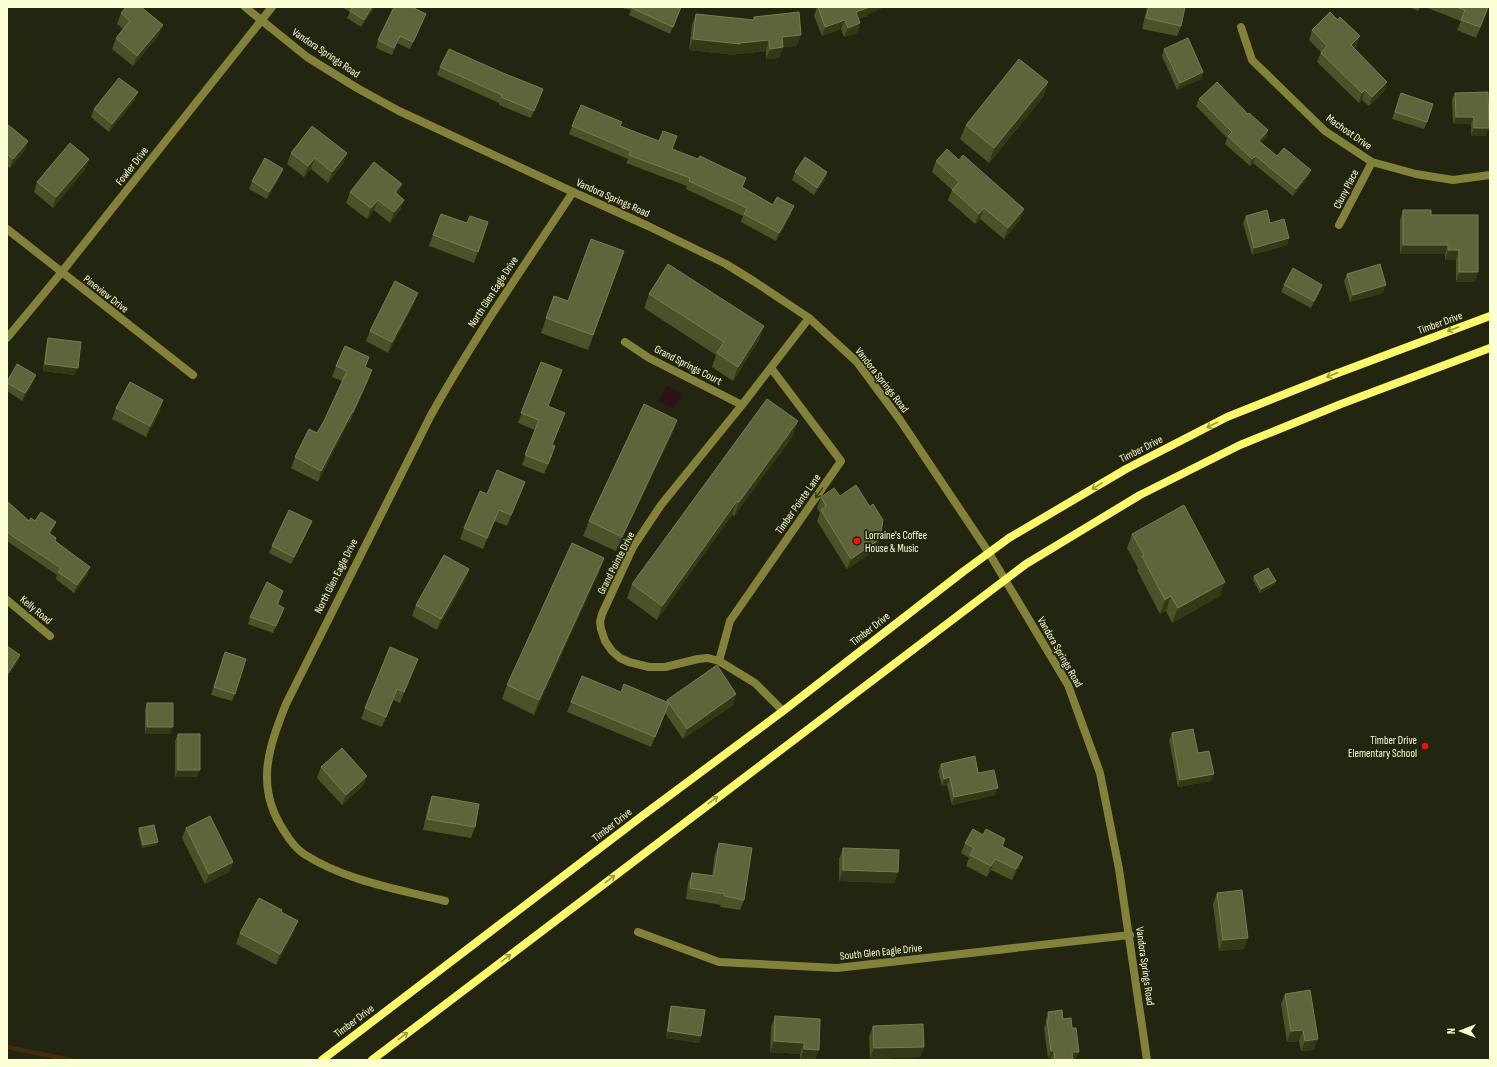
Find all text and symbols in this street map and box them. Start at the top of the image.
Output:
street label: Vandora Springs Road [290,25,363,81]
street label: Machost Drive [1324,112,1374,152]
street label: Fowler Drive [113,144,151,188]
street label: Cluny Place [1331,167,1361,211]
street label: Vandora Springs Road [574,176,652,220]
street label: North Glen Eagle Drive [465,254,521,330]
street label: Pineview Drive [81,272,131,316]
street label: Timber Drive [1416,309,1464,337]
one-way arrow [1448,326,1460,334]
street label: Grand Springs Court [652,342,725,388]
street label: Vandora Springs Road [852,345,912,416]
one-way arrow [1326,372,1338,380]
one-way arrow [1206,422,1218,429]
street label: Timber Drive [1117,433,1165,465]
street label: Timber Pointe Lane [772,471,824,537]
one-way arrow [1092,482,1103,490]
one-way arrow [815,487,823,498]
place label: Lorraine's Coffee House & Music [865,529,927,555]
street label: Grand Pointe Drive [595,530,637,596]
street label: North Glen Eagle Drive [312,536,360,616]
marker: Lorraine's Coffee House & Music [852,536,862,546]
street label: Kelly Road [17,593,55,627]
street label: Timber Drive [848,610,892,648]
street label: Vandora Springs Road [1035,614,1086,690]
place label: Timber Drive Elementary School [1348,734,1417,760]
marker: Timber Drive Elementary School [1420,741,1430,751]
one-way arrow [707,796,718,804]
street label: Timber Drive [590,806,634,844]
one-way arrow [604,875,615,883]
street label: Vandora Springs Road [1133,926,1157,1007]
street label: South Glen Eagle Drive [839,941,923,963]
one-way arrow [501,953,512,962]
street label: Timber Drive [331,1002,377,1040]
north arrow [1441,1011,1481,1051]
text: N [1445,1028,1458,1034]
one-way arrow [397,1032,408,1041]

